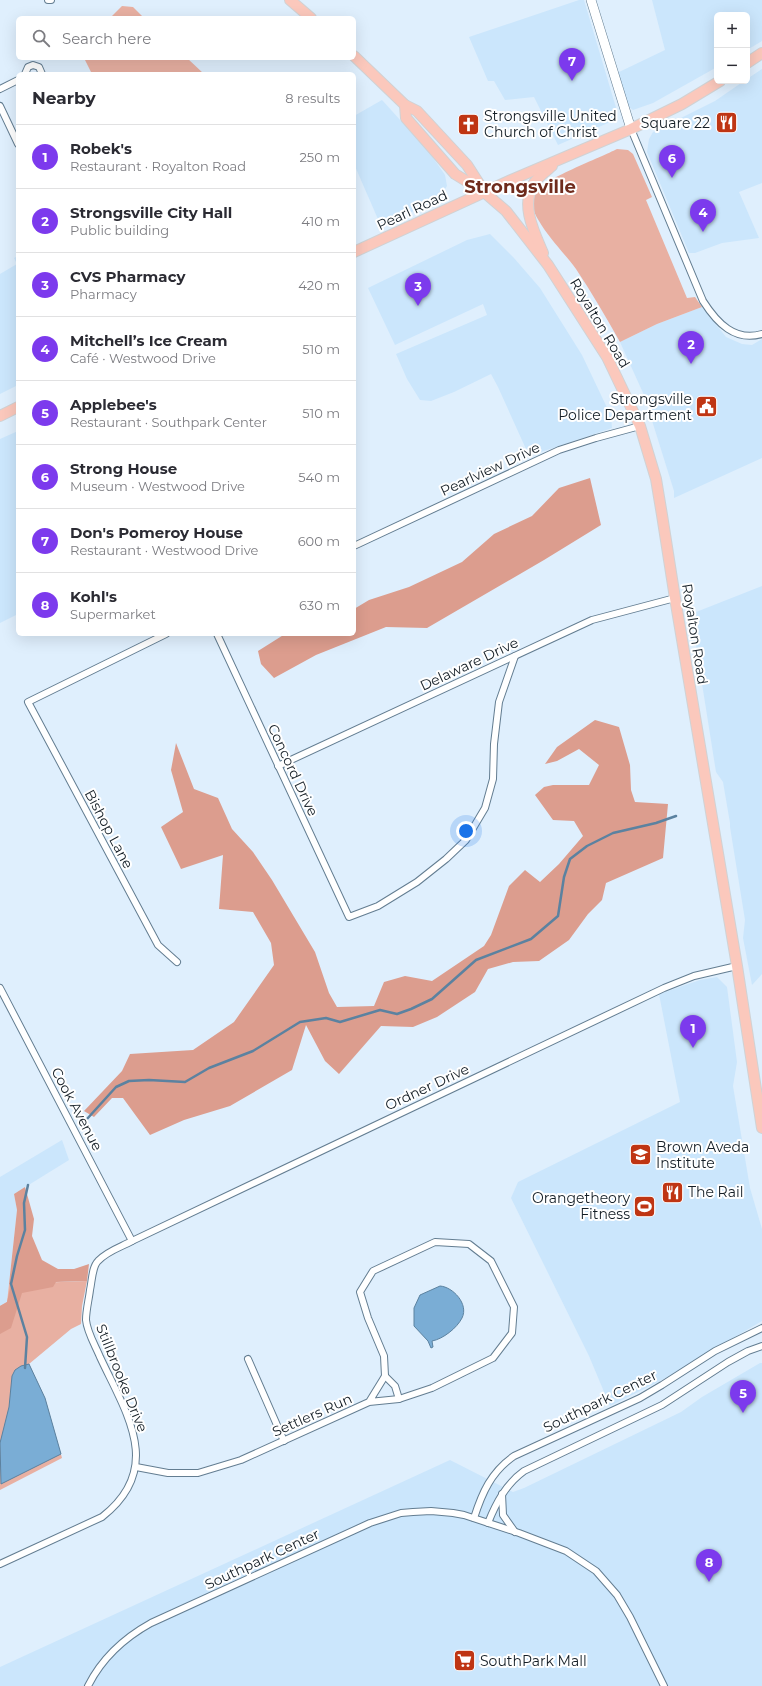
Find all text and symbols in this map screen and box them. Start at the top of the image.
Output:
map controls [714,12,750,84]
button: + [714,12,750,48]
search box [16,16,356,60]
icon: search [30,27,52,49]
text: Search here [62,29,151,48]
pin: 7 [559,48,585,81]
button: − [714,48,750,84]
text: Nearby [32,88,96,108]
text: 8 results [285,90,340,106]
place label: Strongsville United Church of Christ [484,107,617,141]
restaurant icon: Square 22 [713,110,739,136]
church icon: Strongsville United Church of Christ [455,111,481,137]
place label: Square 22 [641,114,710,132]
text: Robek's [70,139,132,158]
pin: 6 [659,145,685,178]
text: 1 [42,149,48,165]
text: 250 m [299,149,340,165]
text: Restaurant · Royalton Road [70,158,246,174]
district label: Strongsville [464,176,576,198]
street label: Pearl Road [374,186,450,234]
pin: 4 [690,199,716,232]
text: Strongsville City Hall [70,203,232,222]
text: 2 [41,213,49,229]
text: 410 m [301,213,340,229]
text: Public building [70,222,169,238]
text: CVS Pharmacy [70,267,185,286]
pin: 3 [405,273,431,306]
street label: Royalton Road [566,275,634,371]
text: 3 [41,277,49,293]
text: 420 m [298,277,340,293]
text: Pharmacy [70,286,137,302]
text: Mitchell’s Ice Cream [70,331,228,350]
pin: 2 [678,331,704,364]
text: 4 [41,341,49,357]
text: 510 m [302,341,340,357]
text: Café · Westwood Drive [70,350,216,366]
place label: Strongsville Police Department [558,390,692,424]
public building icon: Strongsville Police Department [694,394,720,420]
text: Applebee's [70,395,157,414]
text: 5 [41,405,49,421]
text: 510 m [302,405,340,421]
text: Restaurant · Southpark Center [70,414,267,430]
street label: Pearlview Drive [437,438,543,500]
text: Strong House [70,459,177,478]
text: 6 [41,469,49,485]
text: 540 m [298,469,340,485]
text: Museum · Westwood Drive [70,478,245,494]
text: Don's Pomeroy House [70,523,243,542]
text: 7 [41,533,49,549]
text: 600 m [298,533,340,549]
text: Restaurant · Westwood Drive [70,542,258,558]
street label: Royalton Road [678,582,712,686]
text: Kohl's [70,587,117,606]
text: 8 [41,597,49,613]
text: 630 m [299,597,340,613]
text: Supermarket [70,606,156,622]
street label: Delaware Drive [417,633,521,695]
street label: Concord Drive [264,721,322,819]
street label: Bishop Lane [81,786,137,872]
your location [456,821,476,841]
pin: 1 [680,1015,706,1048]
street label: Ordner Drive [382,1060,472,1114]
street label: Cook Avenue [47,1064,107,1154]
place label: Brown Aveda Institute [656,1138,749,1172]
school or university icon: Brown Aveda Institute [627,1142,653,1168]
restaurant icon: The Rail [660,1179,686,1205]
place label: The Rail [688,1183,743,1201]
place label: Orangetheory Fitness [532,1189,630,1223]
sports icon: Orangetheory Fitness [632,1193,658,1219]
street label: Stillbrooke Drive [92,1321,152,1435]
street label: Southpark Center [540,1366,660,1436]
pin: 5 [730,1380,756,1413]
street label: Settlers Run [269,1389,355,1441]
street label: Southpark Center [202,1524,322,1593]
pin: 8 [696,1549,722,1582]
supermarket icon: SouthPark Mall [451,1648,477,1674]
place label: SouthPark Mall [480,1652,587,1670]

